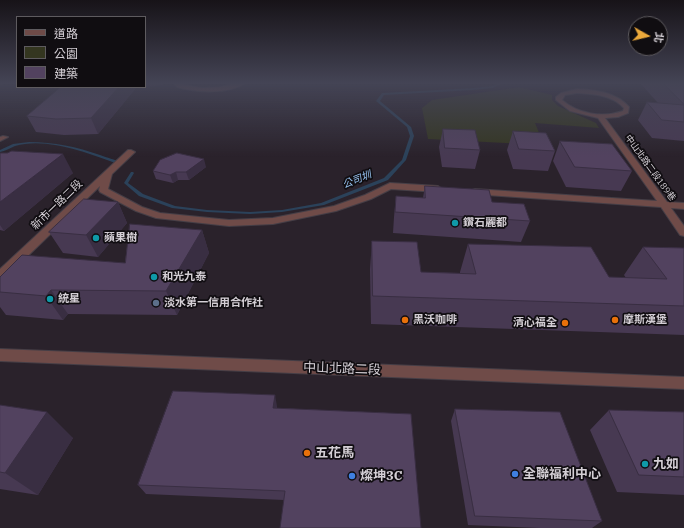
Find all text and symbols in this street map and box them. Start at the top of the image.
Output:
legend [16,16,146,88]
north arrow [628,16,668,56]
text: 道路 [54,26,78,41]
text: 北 [651,31,667,44]
text: 公園 [54,46,78,61]
text: 建築 [54,66,78,81]
street label: 中山北路二段189巷 [622,133,678,203]
water label: 公司圳 [341,169,373,191]
street label: 新市一路二段 [29,177,85,233]
place label: 鑽石麗都 [463,216,507,230]
marker: 鑽石麗都 [450,218,460,228]
place label: 蘋果樹 [104,231,137,245]
marker: 蘋果樹 [91,233,101,243]
place label: 和光九泰 [162,270,206,284]
marker: 和光九泰 [149,272,159,282]
place label: 統星 [58,292,80,306]
marker: 統星 [45,294,55,304]
place label: 淡水第一信用合作社 [164,296,263,310]
marker: 淡水第一信用合作社 [151,298,161,308]
place label: 黑沃咖啡 [413,313,457,327]
place label: 摩斯漢堡 [623,313,667,327]
marker: 黑沃咖啡 [400,315,410,325]
marker: 摩斯漢堡 [610,315,620,325]
place label: 清心福全 [513,316,557,330]
marker: 清心福全 [560,318,570,328]
street label: 中山北路二段 [303,360,381,378]
place label: 五花馬 [315,445,354,461]
marker: 五花馬 [302,448,312,458]
place label: 九如 [653,456,679,472]
marker: 九如 [640,459,650,469]
place label: 全聯福利中心 [523,466,601,482]
place label: 燦坤3C [360,468,402,484]
marker: 全聯福利中心 [510,469,520,479]
marker: 燦坤3C [347,471,357,481]

